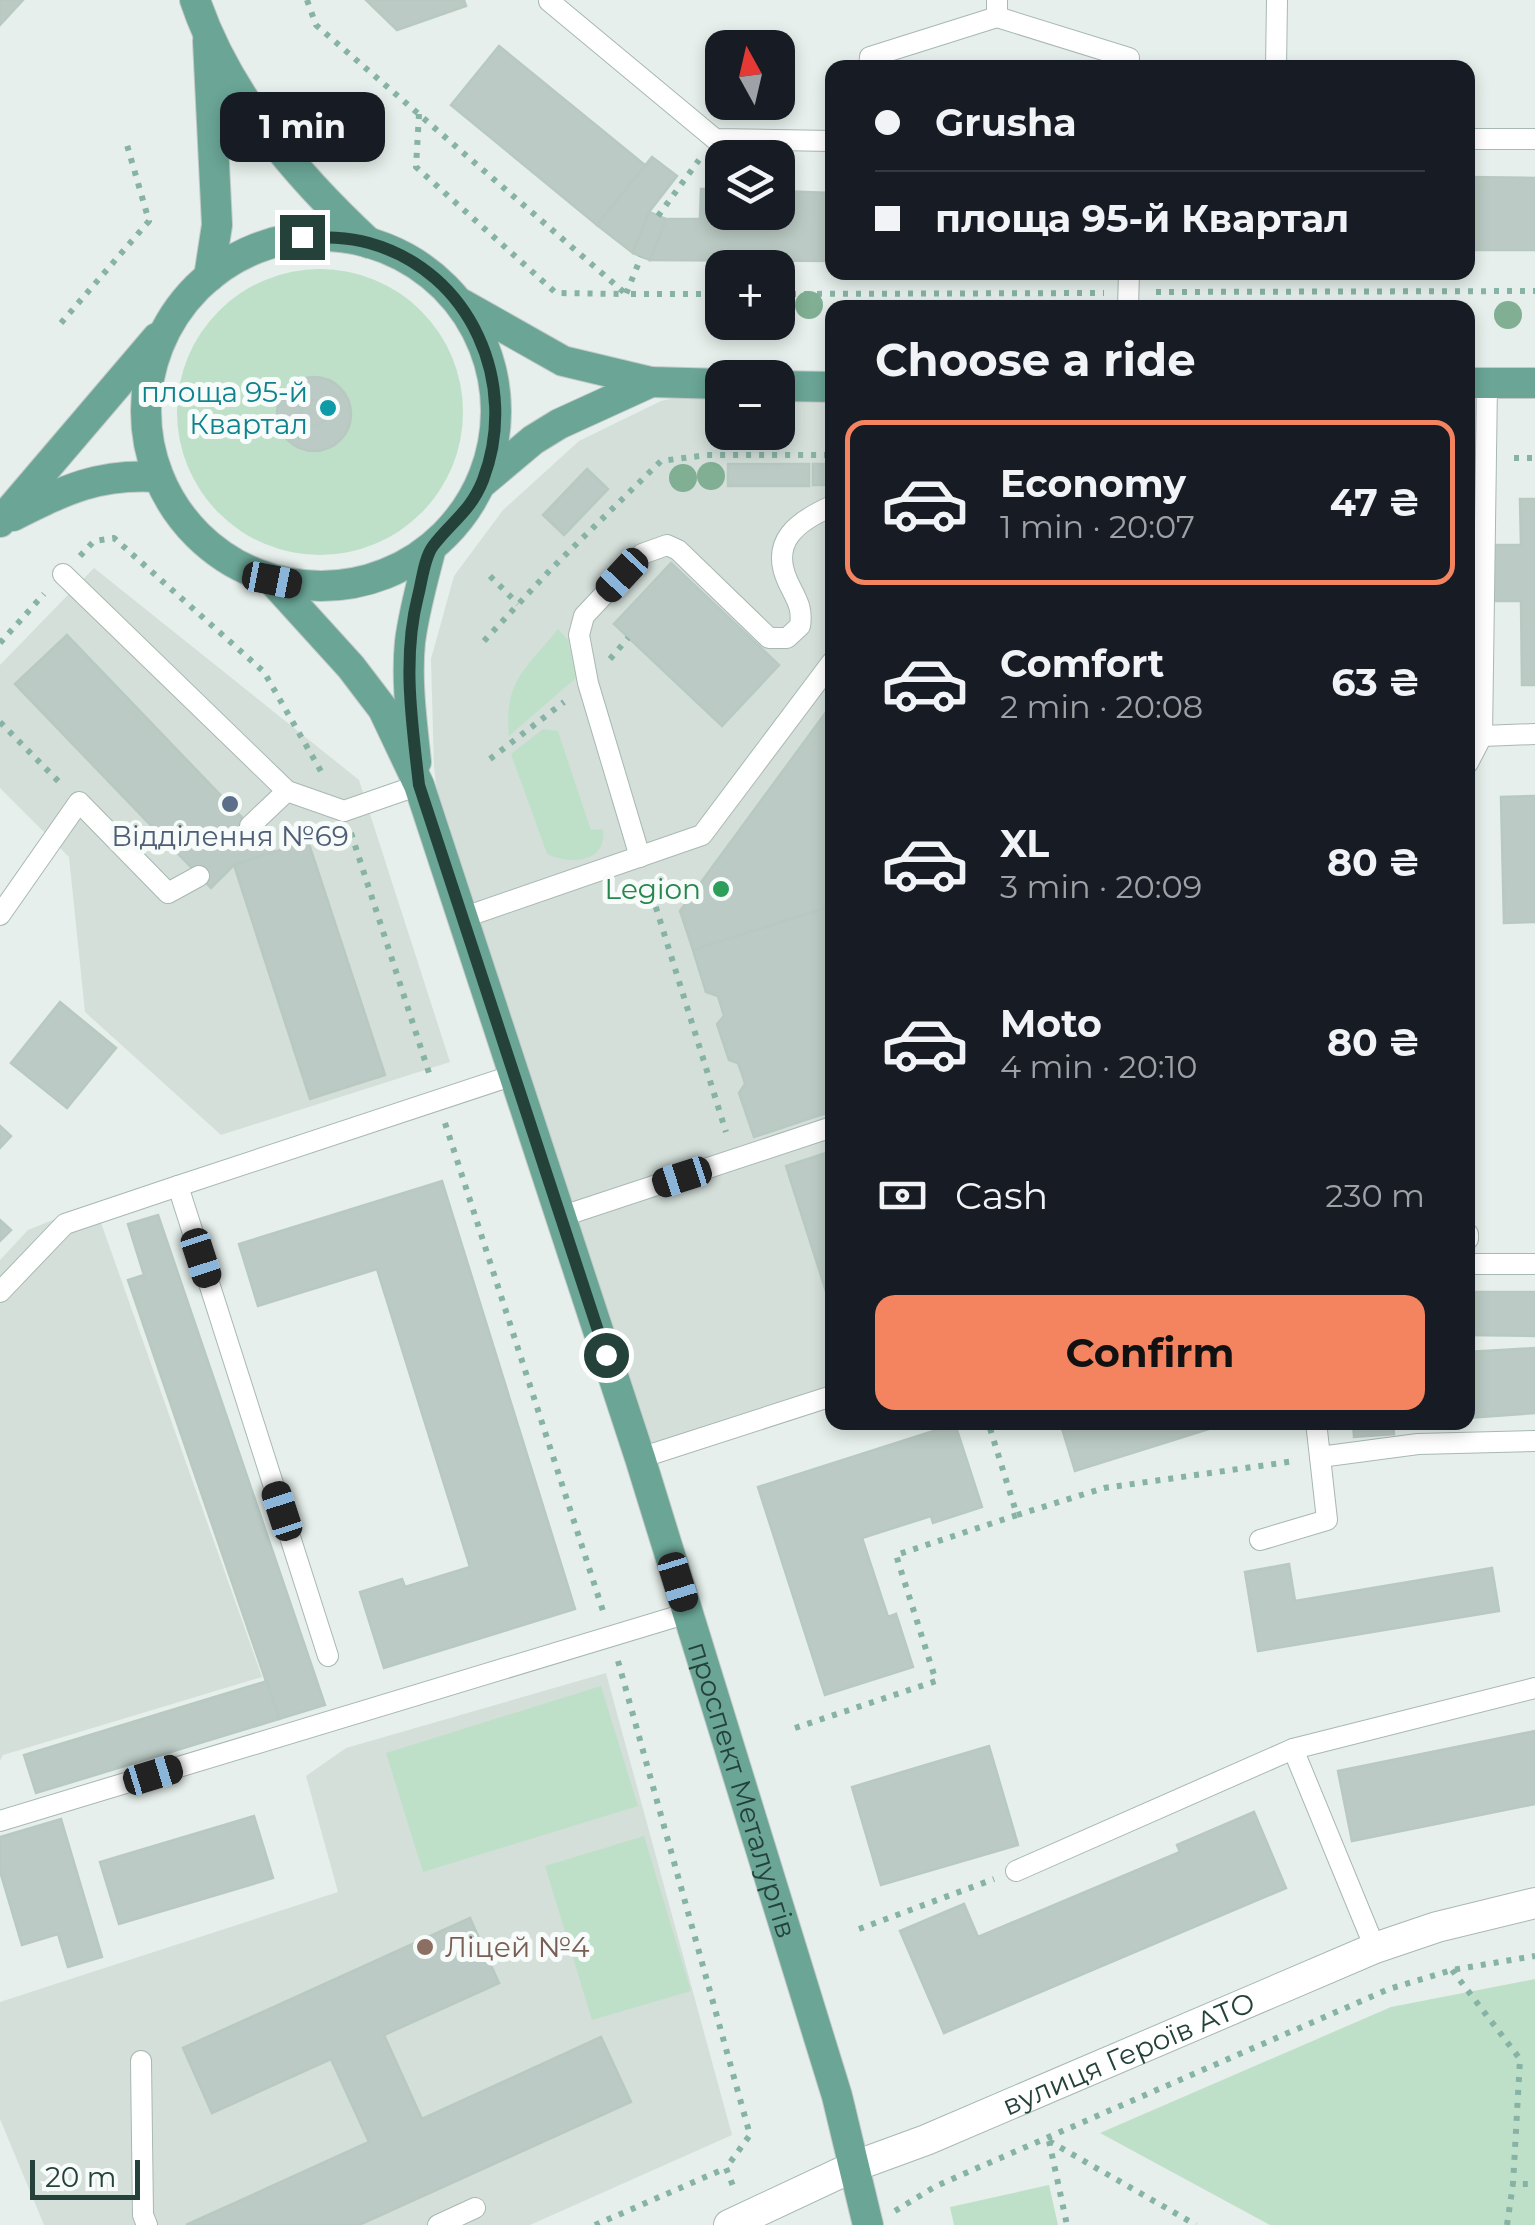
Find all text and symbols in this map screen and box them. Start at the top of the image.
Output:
north arrow [705,30,795,120]
map controls [705,30,795,450]
callout: 1 min [220,92,384,162]
text: Grusha [935,99,1077,146]
text: 1 min [259,107,346,146]
button: layers [705,140,795,230]
text: площа 95-й Квартал [935,195,1349,242]
route end [280,215,325,260]
button: + [705,250,795,340]
text: Choose a ride [875,332,1196,387]
button: − [705,360,795,450]
place label: площа 95-й Квартал [141,375,308,441]
marker: площа 95-й Квартал [317,397,339,419]
icon: car [880,458,970,548]
text: Economy [1000,460,1186,507]
text: 47 ₴ [1330,479,1420,526]
text: 1 min · 20:07 [1000,507,1195,546]
car [591,543,653,607]
car [240,560,304,600]
icon: car [880,638,970,728]
text: Comfort [1000,640,1164,687]
text: 63 ₴ [1331,659,1420,706]
text: 2 min · 20:08 [1000,687,1203,726]
marker: Відділення №69 [219,793,241,815]
icon: car [880,818,970,908]
place label: Відділення №69 [111,819,349,853]
text: XL [1000,820,1049,867]
text: 80 ₴ [1327,839,1420,886]
text: 3 min · 20:09 [1000,867,1202,906]
place label: Legion [605,872,701,906]
marker: Legion [710,878,732,900]
icon: car [880,998,970,1088]
text: Moto [1000,1000,1102,1047]
text: 80 ₴ [1327,1019,1420,1066]
text: 4 min · 20:10 [1000,1047,1197,1086]
car [649,1153,715,1201]
icon: cash [875,1168,930,1223]
text: Cash [955,1172,1048,1219]
text: 230 m [1325,1176,1425,1215]
car [177,1225,225,1291]
button: Confirm [875,1295,1425,1410]
route start [584,1333,629,1378]
car [258,1478,306,1544]
car [655,1549,701,1615]
street label: проспект Металургів [681,1638,804,1942]
car [120,1752,186,1798]
place label: Ліцей №4 [445,1930,590,1964]
marker: Ліцей №4 [414,1936,436,1958]
street label: вулиця Героїв АТО [997,1984,1260,2122]
scale bar [30,2155,140,2200]
text: 20 m [45,2160,116,2194]

